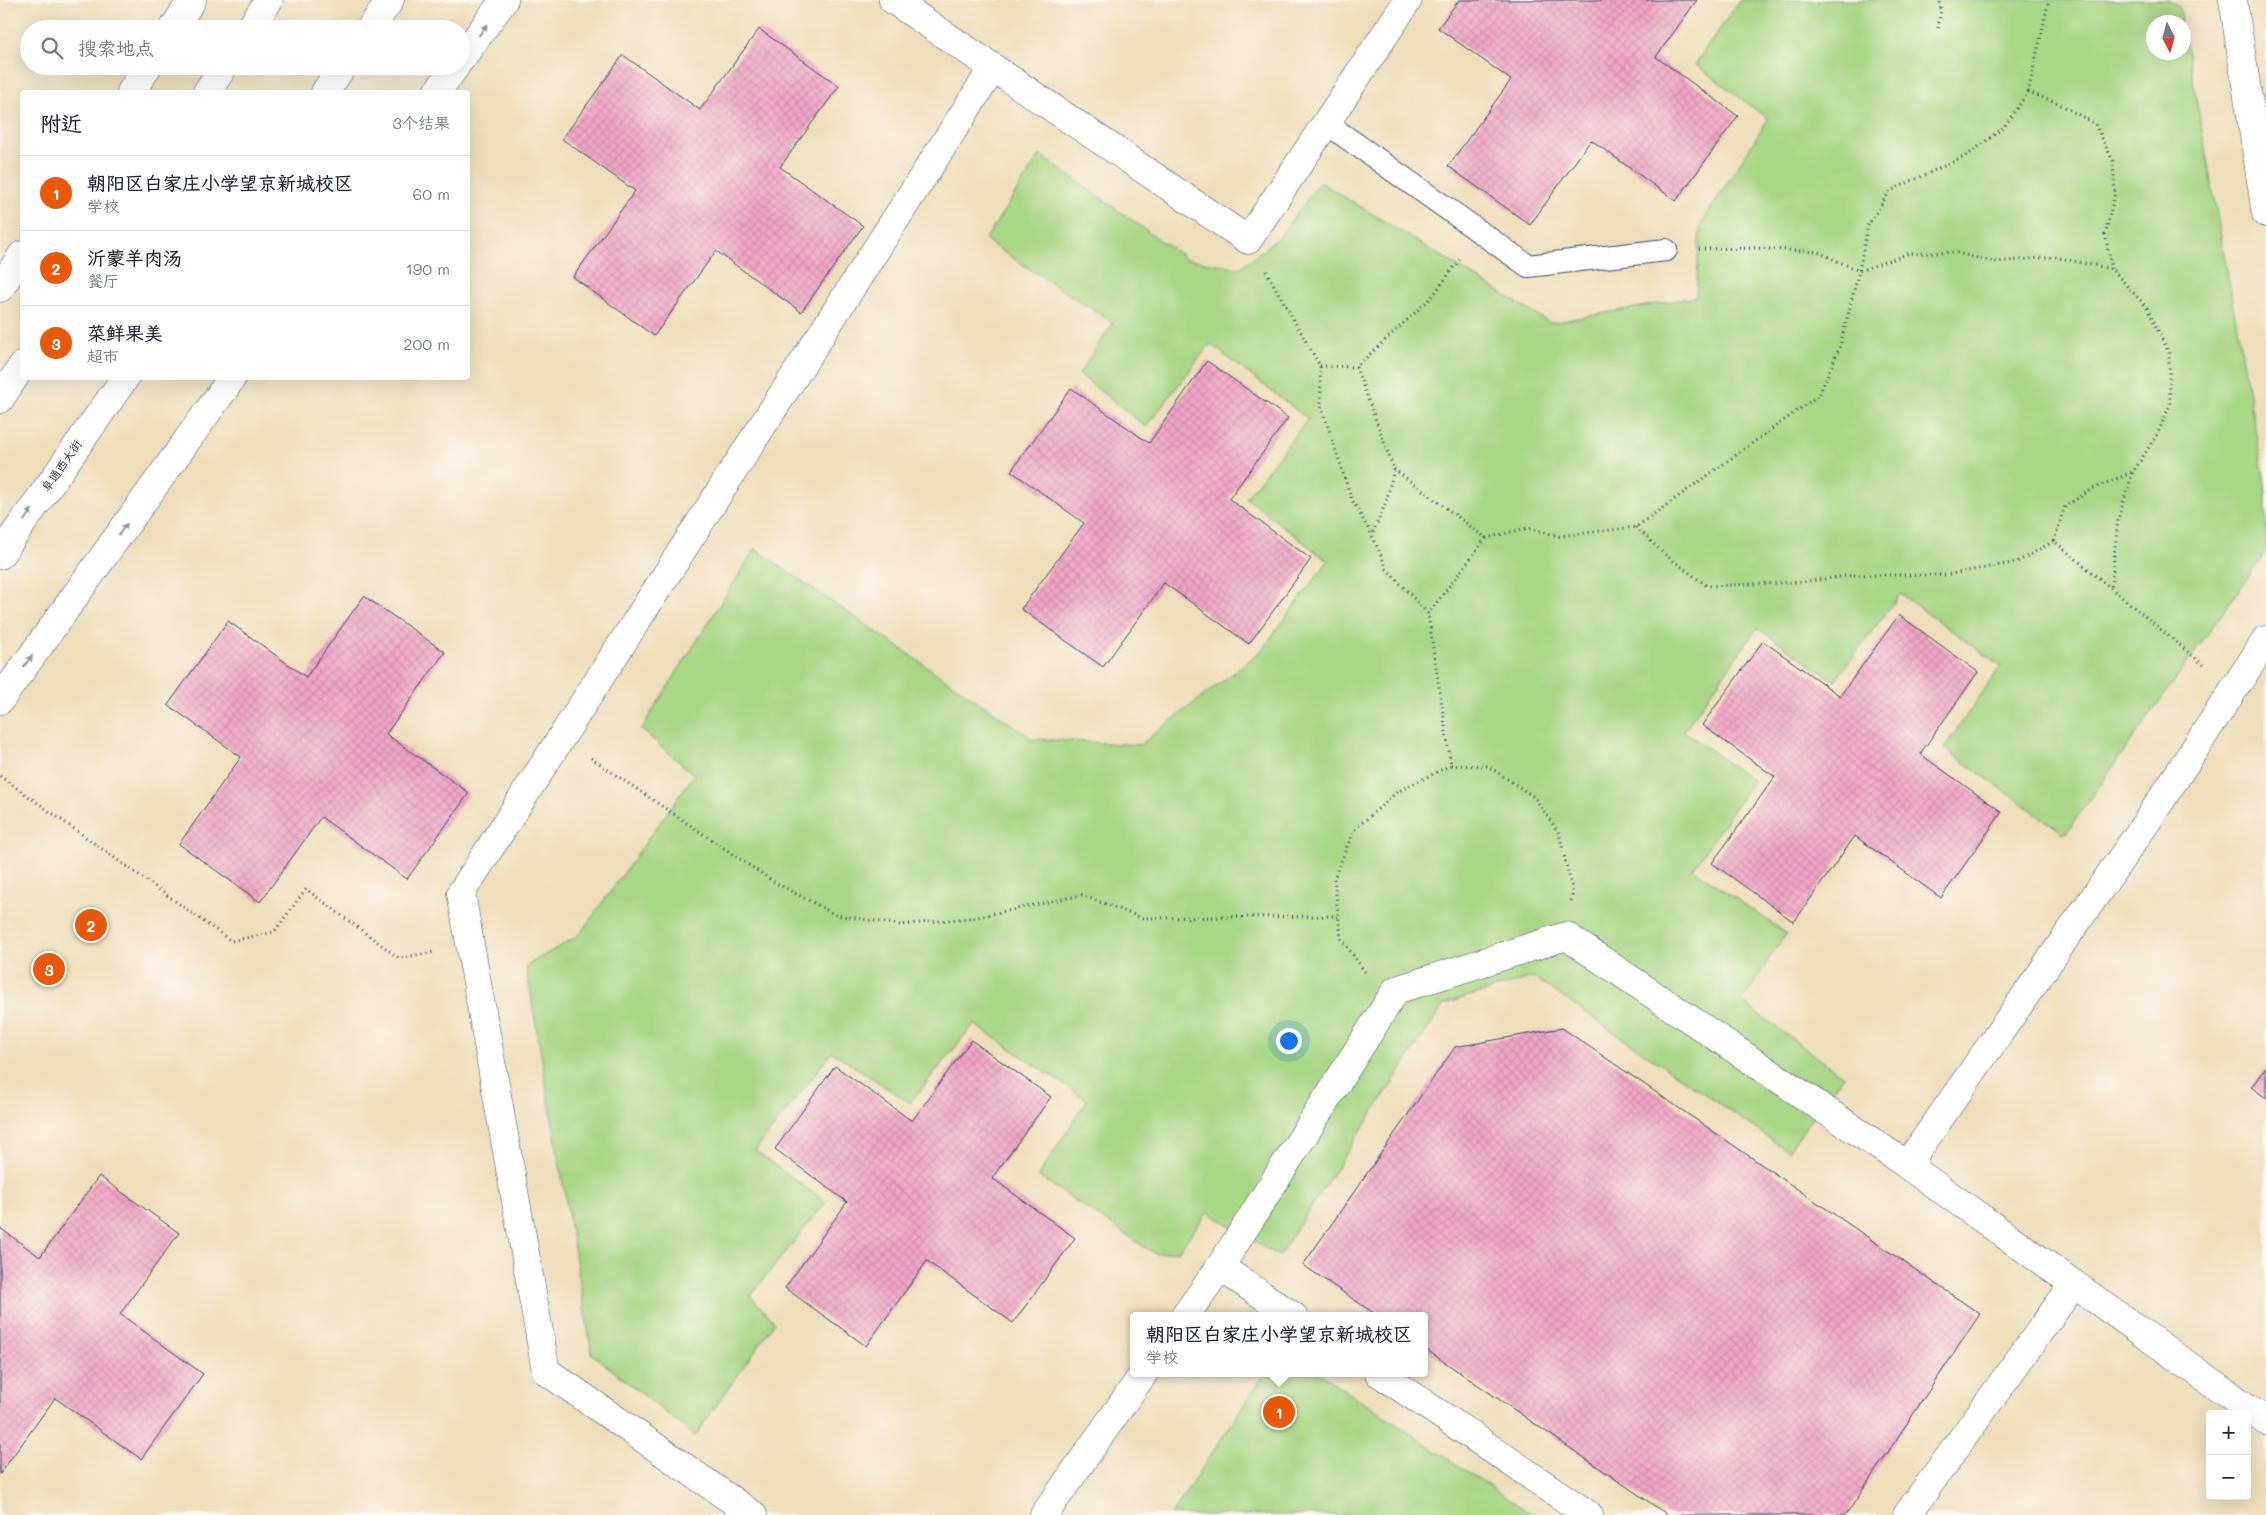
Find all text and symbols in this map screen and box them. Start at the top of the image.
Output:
north arrow [2146,15,2191,60]
search box [20,20,470,75]
one-way arrow [477,23,487,36]
icon: search [38,34,66,62]
text: 搜索地点 [78,35,154,60]
text: 附近 [40,109,82,136]
text: 3个结果 [393,112,450,133]
text: 朝阳区白家庄小学望京新城校区 [87,170,353,195]
text: 1 [52,183,60,204]
text: 60 m [413,183,450,204]
text: 学校 [87,195,119,216]
text: 沂蒙羊肉汤 [87,245,182,270]
text: 2 [52,258,60,279]
text: 190 m [406,258,450,279]
text: 餐厅 [87,270,119,291]
text: 菜鲜果美 [87,320,163,345]
text: 3 [51,333,61,354]
text: 200 m [403,333,450,354]
text: 超市 [87,345,119,366]
street label: 阜通西大街 [37,436,85,495]
one-way arrow [23,508,33,522]
one-way arrow [118,522,128,536]
one-way arrow [23,655,34,668]
pin: 2 [75,906,107,944]
pin: 3 [33,950,65,988]
your location [1276,1028,1302,1054]
popup [1130,1312,1428,1377]
text: 朝阳区白家庄小学望京新城校区 [1146,1321,1412,1346]
text: 学校 [1146,1346,1178,1367]
pin: 1 [1263,1393,1295,1431]
map controls [2206,1410,2251,1500]
button: + [2206,1410,2251,1455]
button: − [2206,1455,2251,1500]

